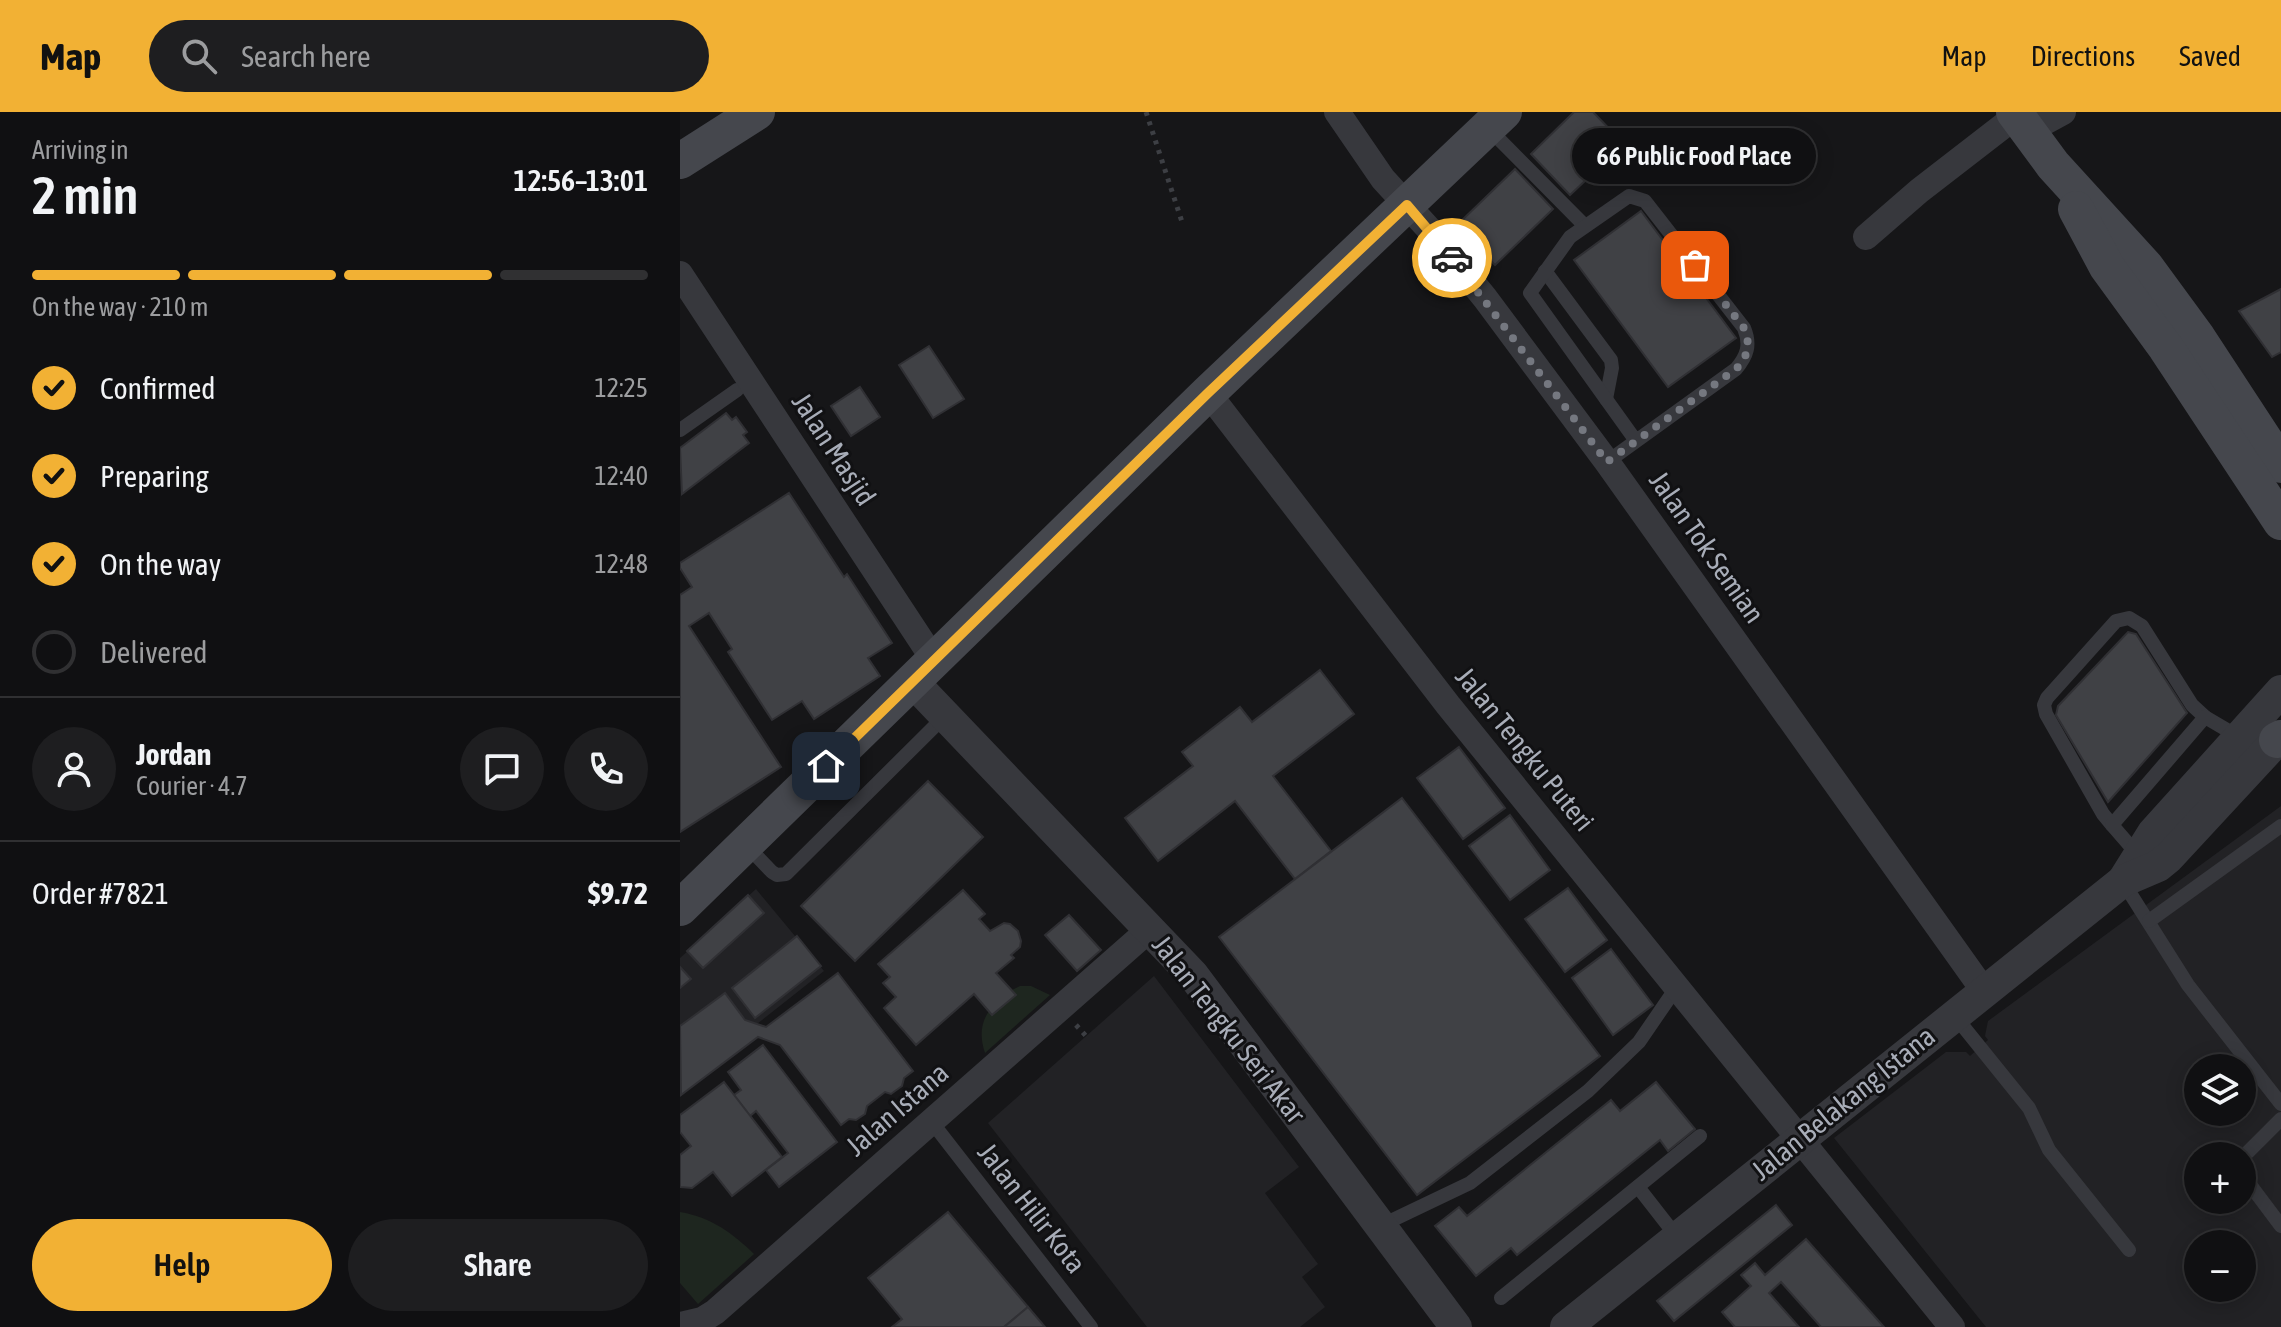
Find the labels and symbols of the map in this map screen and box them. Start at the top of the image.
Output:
callout: 66 Public Food Place [1573,129,1817,185]
courier [1412,218,1492,298]
pin [1661,231,1729,299]
street label: Jalan Masjid [786,387,882,511]
street label: Jalan Tok Semian [1643,465,1771,629]
street label: Jalan Tengku Puteri [1449,661,1601,837]
pin [792,732,860,800]
street label: Jalan Tengku Seri Akar [1146,929,1312,1130]
street label: Jalan Belakang Istana [1745,1020,1941,1186]
street label: Jalan Istana [840,1056,954,1162]
street label: Jalan Hilir Kota [971,1137,1093,1279]

